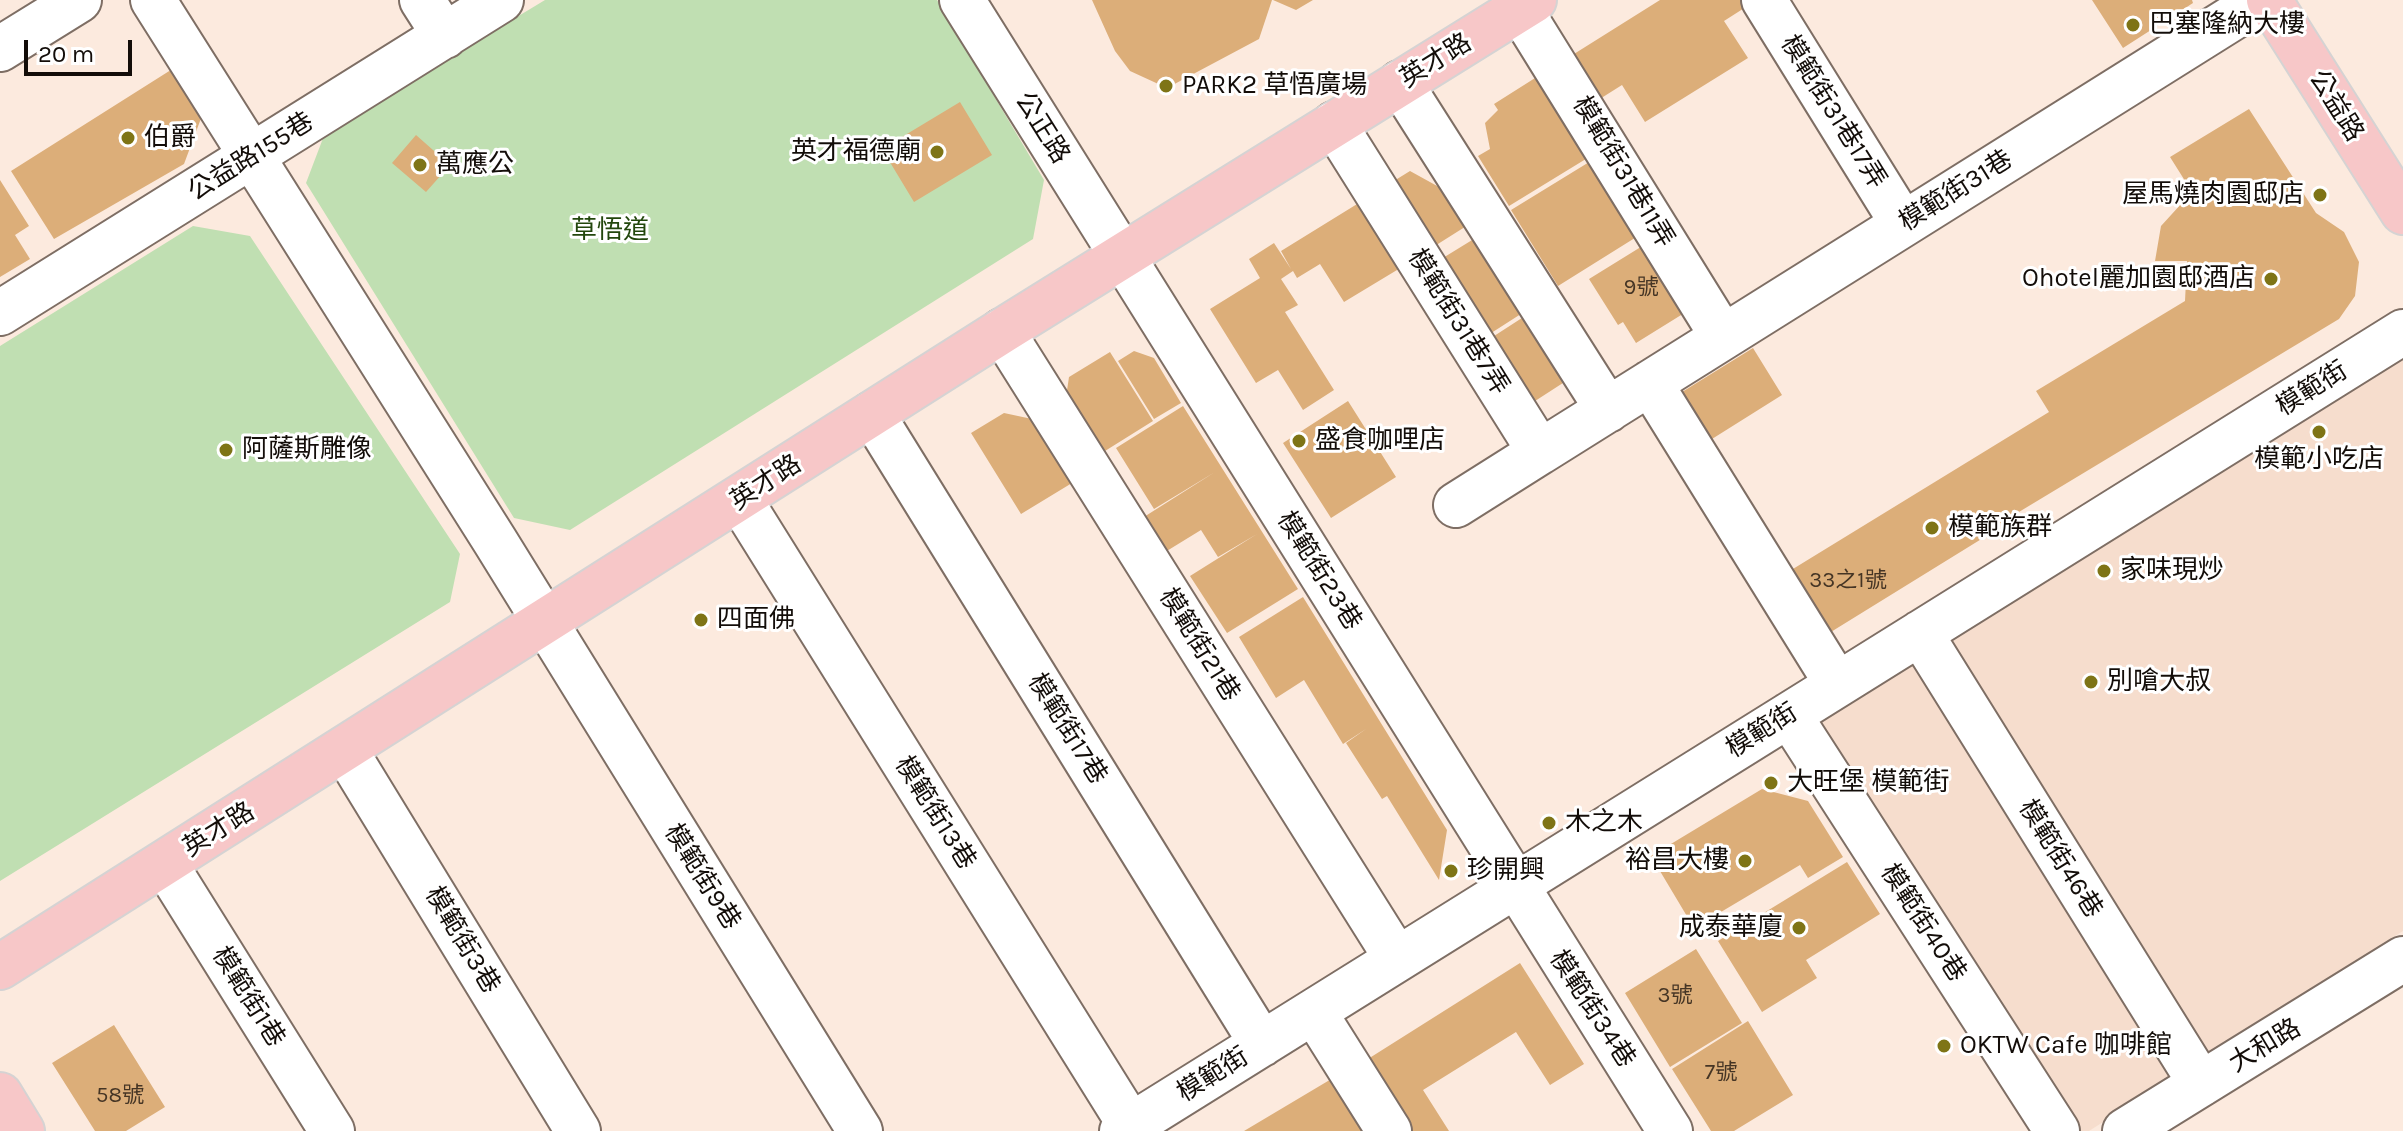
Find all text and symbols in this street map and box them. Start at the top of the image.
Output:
place label: 巴塞隆納大樓 [2149,9,2305,41]
marker: 巴塞隆納大樓 [2124,16,2142,34]
scale bar [28,24,136,74]
street label: 英才路 [1395,27,1477,95]
street label: 模範街31巷17弄 [1773,30,1893,194]
text: 20 m [38,40,94,68]
street label: 公益路 [2302,65,2370,147]
place label: PARK2 草悟廣場 [1182,70,1367,102]
marker: PARK2 草悟廣場 [1157,77,1175,95]
street label: 公正路 [1008,87,1076,169]
street label: 模範街31巷11弄 [1566,91,1680,253]
street label: 公益路155巷 [183,106,319,208]
place label: 伯爵 [144,122,196,154]
marker: 伯爵 [119,129,137,147]
place label: 英才福德廟 [791,136,921,168]
marker: 英才福德廟 [928,143,946,161]
street label: 模範街31巷 [1893,144,2019,238]
place label: 萬應公 [436,149,514,181]
marker: 萬應公 [411,156,429,174]
place label: 屋馬燒肉園邸店 [2122,179,2304,211]
marker: 屋馬燒肉園邸店 [2311,186,2329,204]
park label: 草悟道 [571,215,649,247]
street label: 模範街31巷7弄 [1401,243,1515,401]
place label: Ohotel麗加園邸酒店 [2022,263,2255,295]
marker: Ohotel麗加園邸酒店 [2262,270,2280,288]
house number: 9號 [1624,275,1658,301]
street label: 模範街 [2271,355,2353,423]
marker: 模範小吃店 [2310,423,2328,441]
place label: 盛食咖哩店 [1315,425,1445,457]
marker: 盛食咖哩店 [1290,432,1308,450]
place label: 阿薩斯雕像 [242,434,372,466]
marker: 阿薩斯雕像 [217,441,235,459]
place label: 模範小吃店 [2254,444,2384,476]
street label: 英才路 [725,449,807,517]
street label: 模範街23巷 [1270,506,1368,636]
place label: 模範族群 [1948,512,2052,544]
marker: 模範族群 [1923,519,1941,537]
place label: 家味現炒 [2120,555,2224,587]
marker: 家味現炒 [2095,562,2113,580]
house number: 33之1號 [1809,568,1887,594]
street label: 模範街21巷 [1152,583,1246,707]
place label: 四面佛 [717,604,795,636]
marker: 四面佛 [692,611,710,629]
place label: 別嗆大叔 [2107,666,2211,698]
street label: 模範街17巷 [1021,668,1113,790]
marker: 別嗆大叔 [2082,673,2100,691]
street label: 模範街 [1721,697,1803,765]
street label: 模範街13巷 [888,750,982,876]
place label: 大旺堡 模範街 [1787,767,1949,799]
marker: 大旺堡 模範街 [1762,774,1780,792]
street label: 模範街46巷 [2011,794,2109,924]
street label: 英才路 [178,796,260,864]
place label: 木之木 [1565,807,1643,839]
marker: 木之木 [1540,814,1558,832]
street label: 模範街9巷 [657,818,747,936]
place label: 裕昌大樓 [1625,845,1729,877]
marker: 裕昌大樓 [1736,852,1754,870]
place label: 珍開興 [1467,855,1545,887]
street label: 模範街40巷 [1873,858,1973,988]
marker: 珍開興 [1442,862,1460,880]
street label: 模範街3巷 [418,881,506,999]
place label: 成泰華廈 [1679,912,1783,944]
marker: 成泰華廈 [1790,919,1808,937]
street label: 模範街1巷 [205,941,291,1053]
street label: 模範街34巷 [1542,944,1642,1074]
house number: 3號 [1658,983,1692,1009]
street label: 大和路 [2224,1013,2306,1079]
place label: OKTW Cafe 咖啡館 [1960,1030,2172,1062]
marker: OKTW Cafe 咖啡館 [1935,1037,1953,1055]
street label: 模範街 [1172,1041,1254,1109]
house number: 7號 [1705,1060,1737,1086]
house number: 58號 [96,1083,144,1109]

